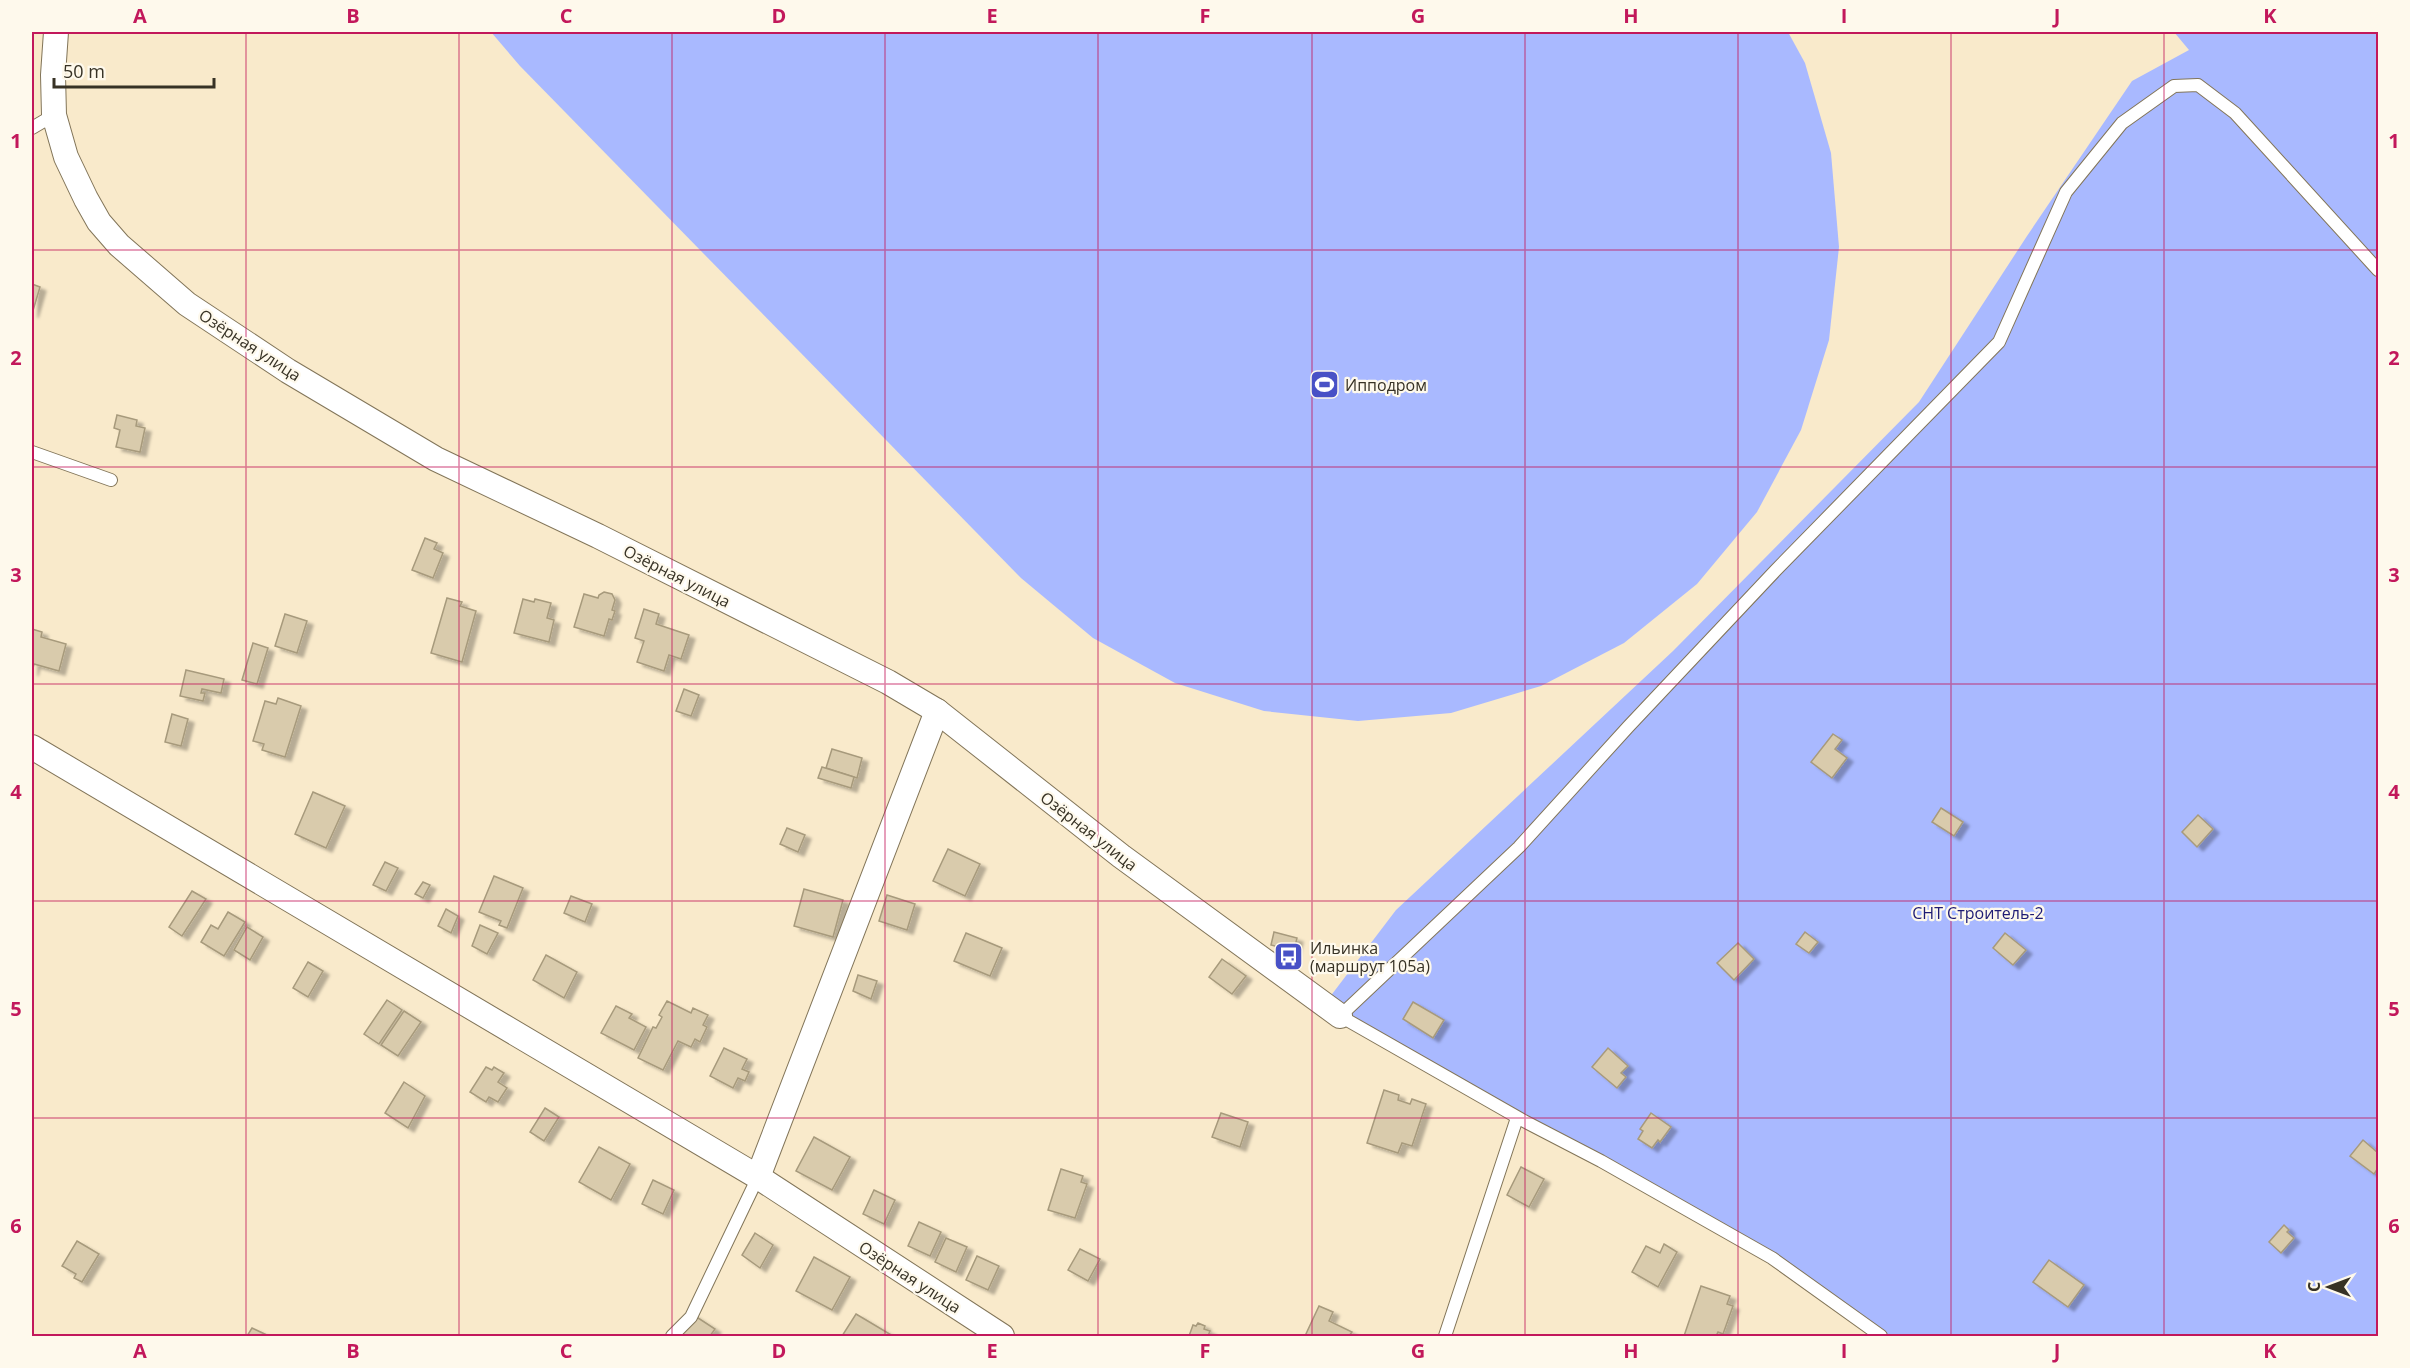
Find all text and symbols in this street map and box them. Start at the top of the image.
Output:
text: A [133,2,147,29]
text: B [346,2,360,29]
text: C [560,2,573,29]
text: D [772,2,786,29]
text: E [986,2,998,29]
text: F [1200,2,1210,29]
text: G [1411,2,1425,29]
text: H [1623,2,1639,29]
text: I [1841,2,1847,29]
text: J [2052,2,2060,29]
text: K [2263,2,2277,29]
scale bar [54,51,214,89]
text: 50 m [63,59,105,83]
text: 1 [10,127,22,154]
text: 1 [2388,127,2400,154]
street label: Озёрная улица [195,304,305,386]
text: 2 [10,344,22,371]
text: 2 [2388,344,2400,371]
sports icon: Ипподром [1308,369,1340,401]
place label: Ипподром [1345,374,1427,396]
street label: Озёрная улица [620,540,734,612]
text: 3 [10,561,22,588]
text: 3 [2388,561,2400,588]
text: 4 [10,778,22,805]
text: 4 [2388,778,2400,805]
street label: Озёрная улица [1036,786,1142,876]
park label: СНТ Строитель-2 [1912,902,2044,924]
place label: Ильинка (маршрут 105а) [1310,937,1430,977]
bus stop icon: Ильинка (маршрут 105а) [1273,941,1305,973]
text: 5 [10,995,22,1022]
text: 5 [2388,995,2400,1022]
text: 6 [10,1212,22,1239]
text: 6 [2388,1212,2400,1239]
street label: Озёрная улица [855,1236,965,1318]
north arrow [2299,1257,2359,1317]
text: С [2303,1282,2325,1292]
text: A [133,1337,147,1364]
text: B [346,1337,360,1364]
text: C [560,1337,573,1364]
text: D [772,1337,786,1364]
text: E [986,1337,998,1364]
text: F [1200,1337,1210,1364]
text: G [1411,1337,1425,1364]
text: H [1623,1337,1639,1364]
text: I [1841,1337,1847,1364]
text: J [2052,1337,2060,1364]
text: K [2263,1337,2277,1364]

